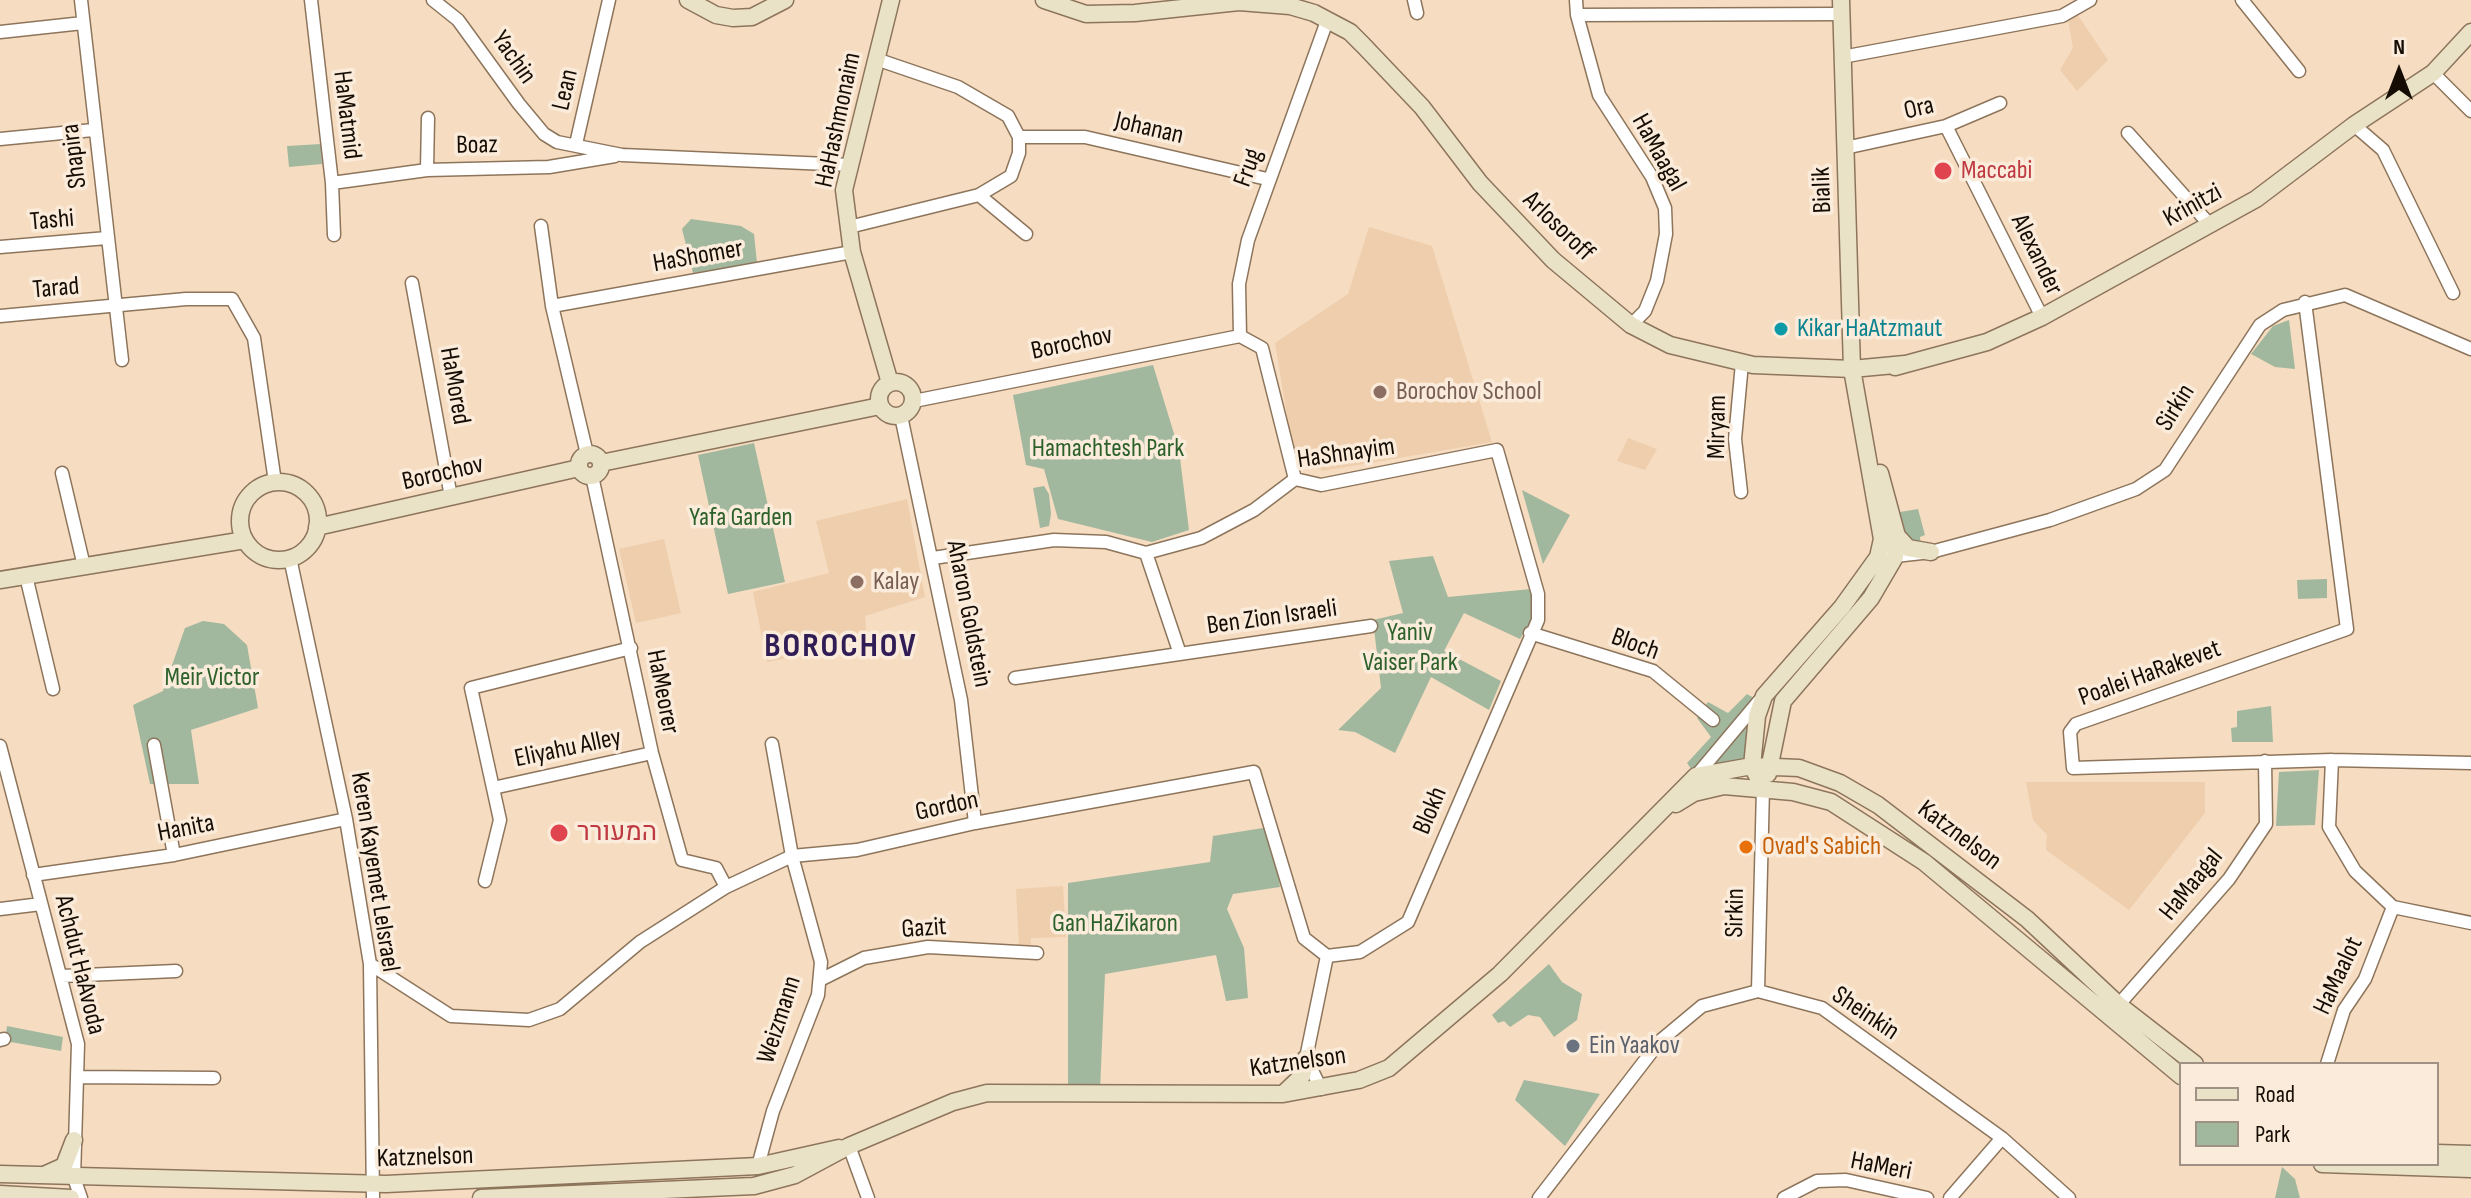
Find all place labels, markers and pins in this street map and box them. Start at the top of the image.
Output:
place label: Maccabi [1961,155,2032,187]
marker: Maccabi [1932,160,1954,182]
place label: Kikar HaAtzmaut [1797,313,1943,345]
marker: Kikar HaAtzmaut [1772,320,1790,338]
place label: Borochov School [1396,376,1542,408]
marker: Borochov School [1371,383,1389,401]
place label: Kalay [873,566,919,598]
marker: Kalay [848,573,866,591]
place label: המעורר [577,817,657,849]
marker: המעורר [548,822,570,844]
place label: Ovad's Sabich [1762,831,1881,863]
marker: Ovad's Sabich [1737,838,1755,856]
place label: Ein Yaakov [1589,1030,1680,1062]
marker: Ein Yaakov [1564,1037,1582,1055]

